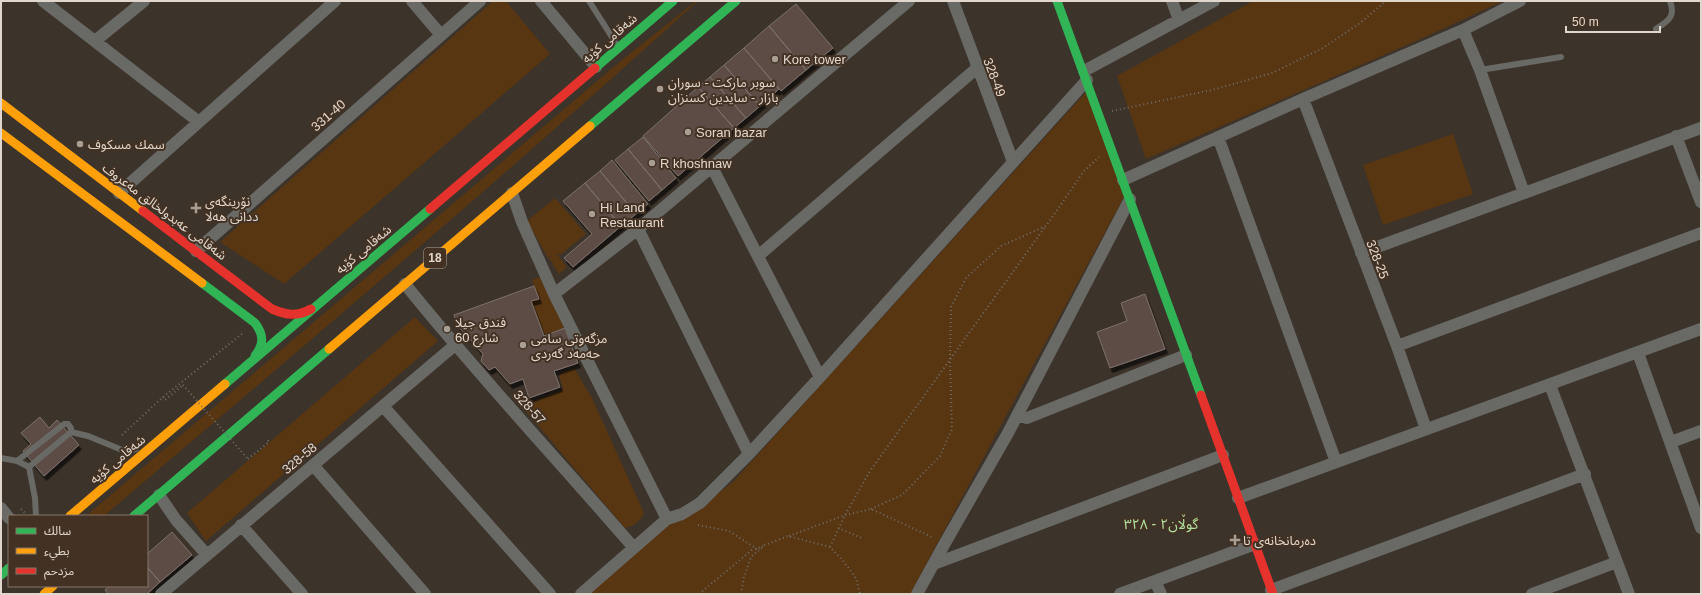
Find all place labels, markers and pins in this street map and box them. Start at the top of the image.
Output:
place label: Kore tower [783,52,847,67]
marker: Kore tower [770,54,780,64]
place label: سوبر ماركت - سوران بازار - سايدين كسنزان [668,75,779,106]
marker: سوبر ماركت - سوران بازار - سايدين كسنزان [655,84,665,94]
place label: Soran bazar [696,125,767,140]
marker: Soran bazar [683,127,693,137]
place label: سمك مسكوف [88,137,165,152]
marker: سمك مسكوف [75,139,85,149]
place label: R khoshnaw [660,156,732,171]
marker: R khoshnaw [647,158,657,168]
place label: نۆرینگەی ددانی هەلا [205,194,259,225]
place label: Hi Land Restaurant [600,200,664,230]
marker: نۆرینگەی ددانی هەلا [190,202,202,214]
marker: Hi Land Restaurant [587,209,597,219]
place label: فندق جيلا شارع 60 [455,315,506,348]
marker: فندق جيلا شارع 60 [442,324,452,334]
place label: مزگەوتی سامی حەمەد گەردی [531,331,608,362]
marker: مزگەوتی سامی حەمەد گەردی [518,340,528,350]
place label: دەرمانخانەی تا [1243,533,1316,549]
marker: دەرمانخانەی تا [1230,535,1240,545]

